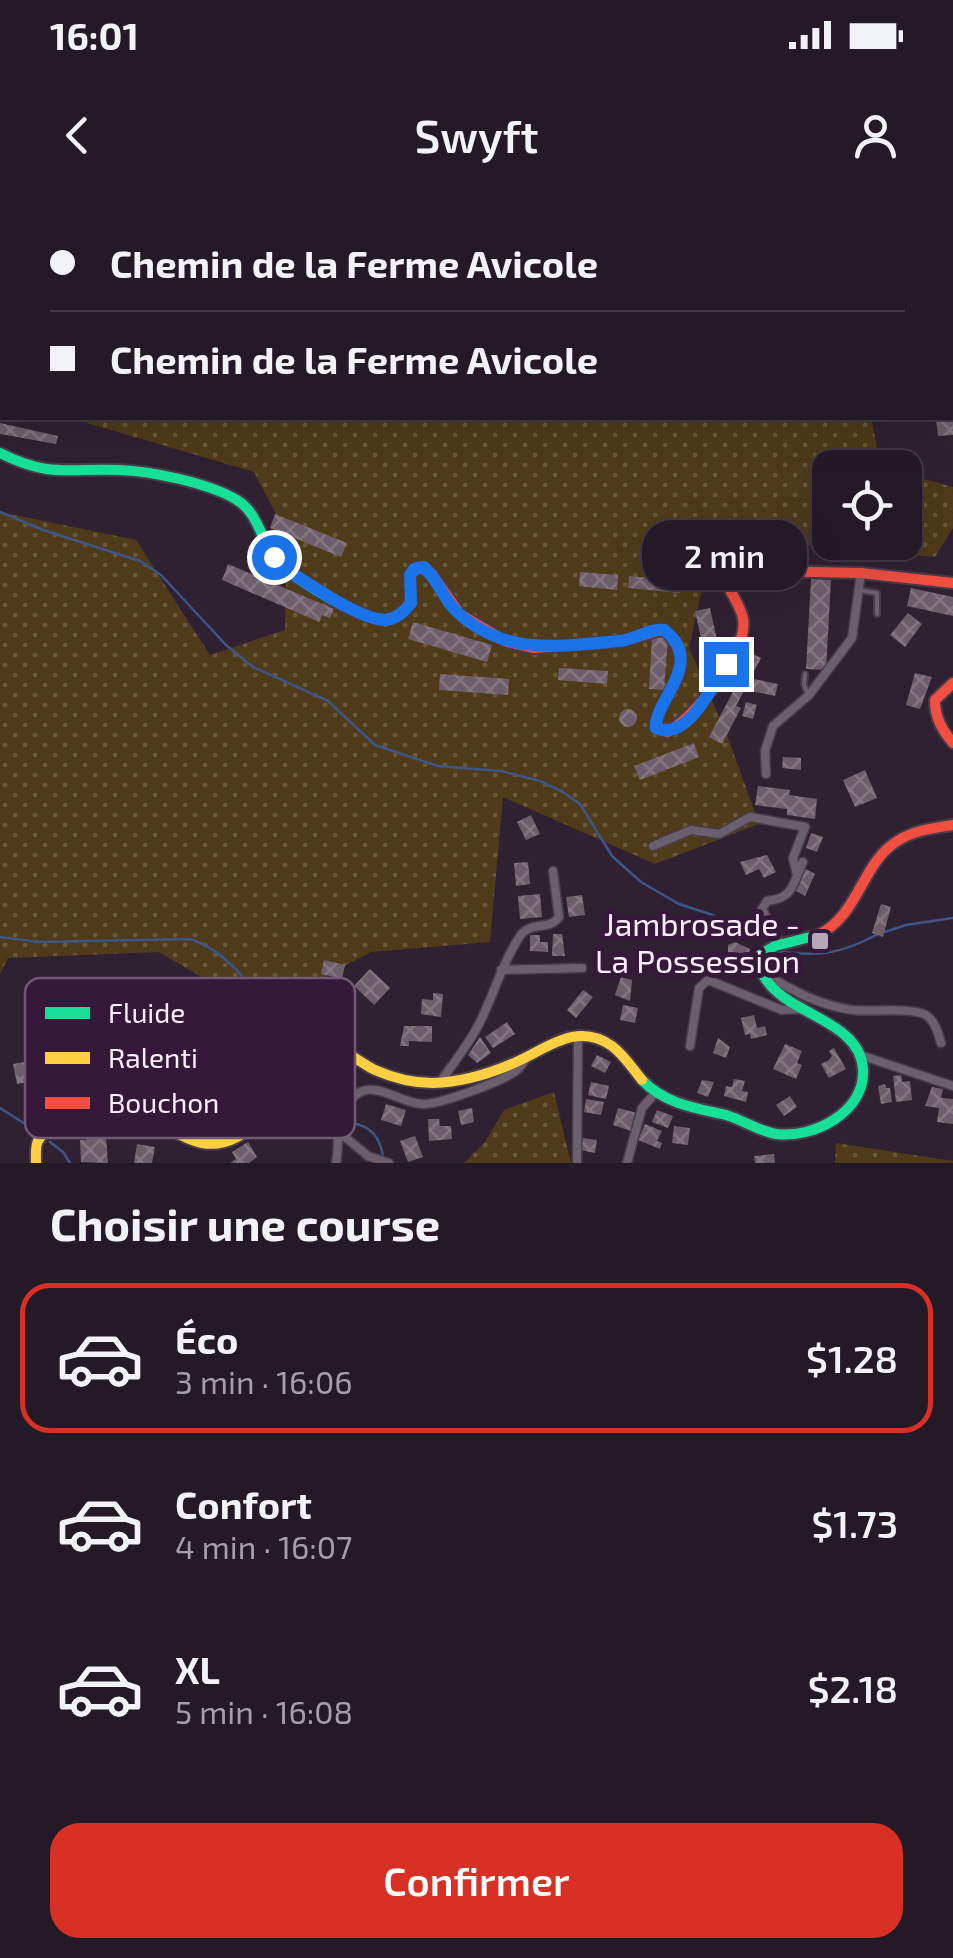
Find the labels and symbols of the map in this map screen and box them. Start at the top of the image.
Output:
callout: 2 min [644,519,808,589]
route start [252,535,297,580]
route end [704,642,749,687]
place label: Jambrosade - La Possession [595,904,800,979]
marker: Jambrosade - La Possession [809,930,831,952]
legend [25,978,355,1138]
text: Fluide [108,995,185,1029]
text: Ralenti [108,1040,198,1074]
text: Bouchon [108,1085,219,1119]

